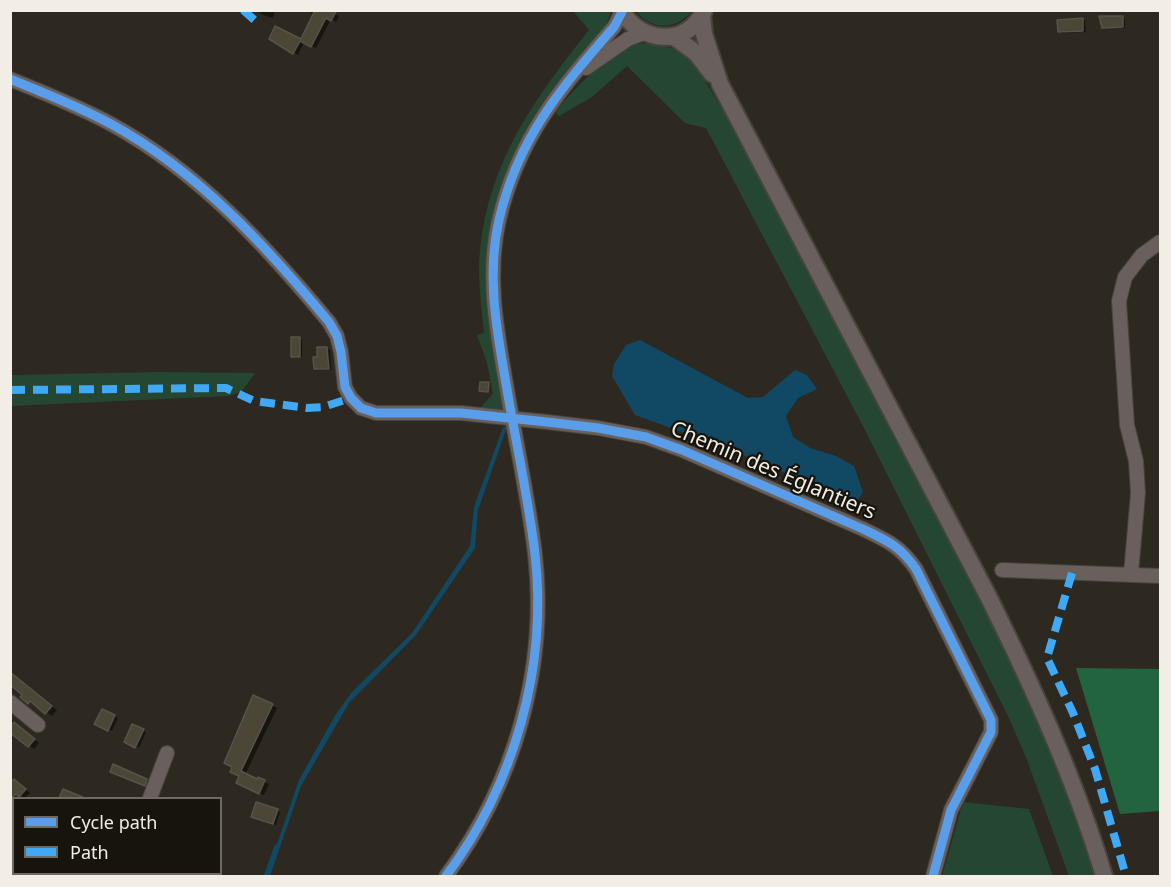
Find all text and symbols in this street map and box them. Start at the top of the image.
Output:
street label: Chemin des Églantiers [667,416,879,526]
legend [12,797,222,875]
text: Cycle path [70,810,157,834]
text: Path [70,840,109,864]

